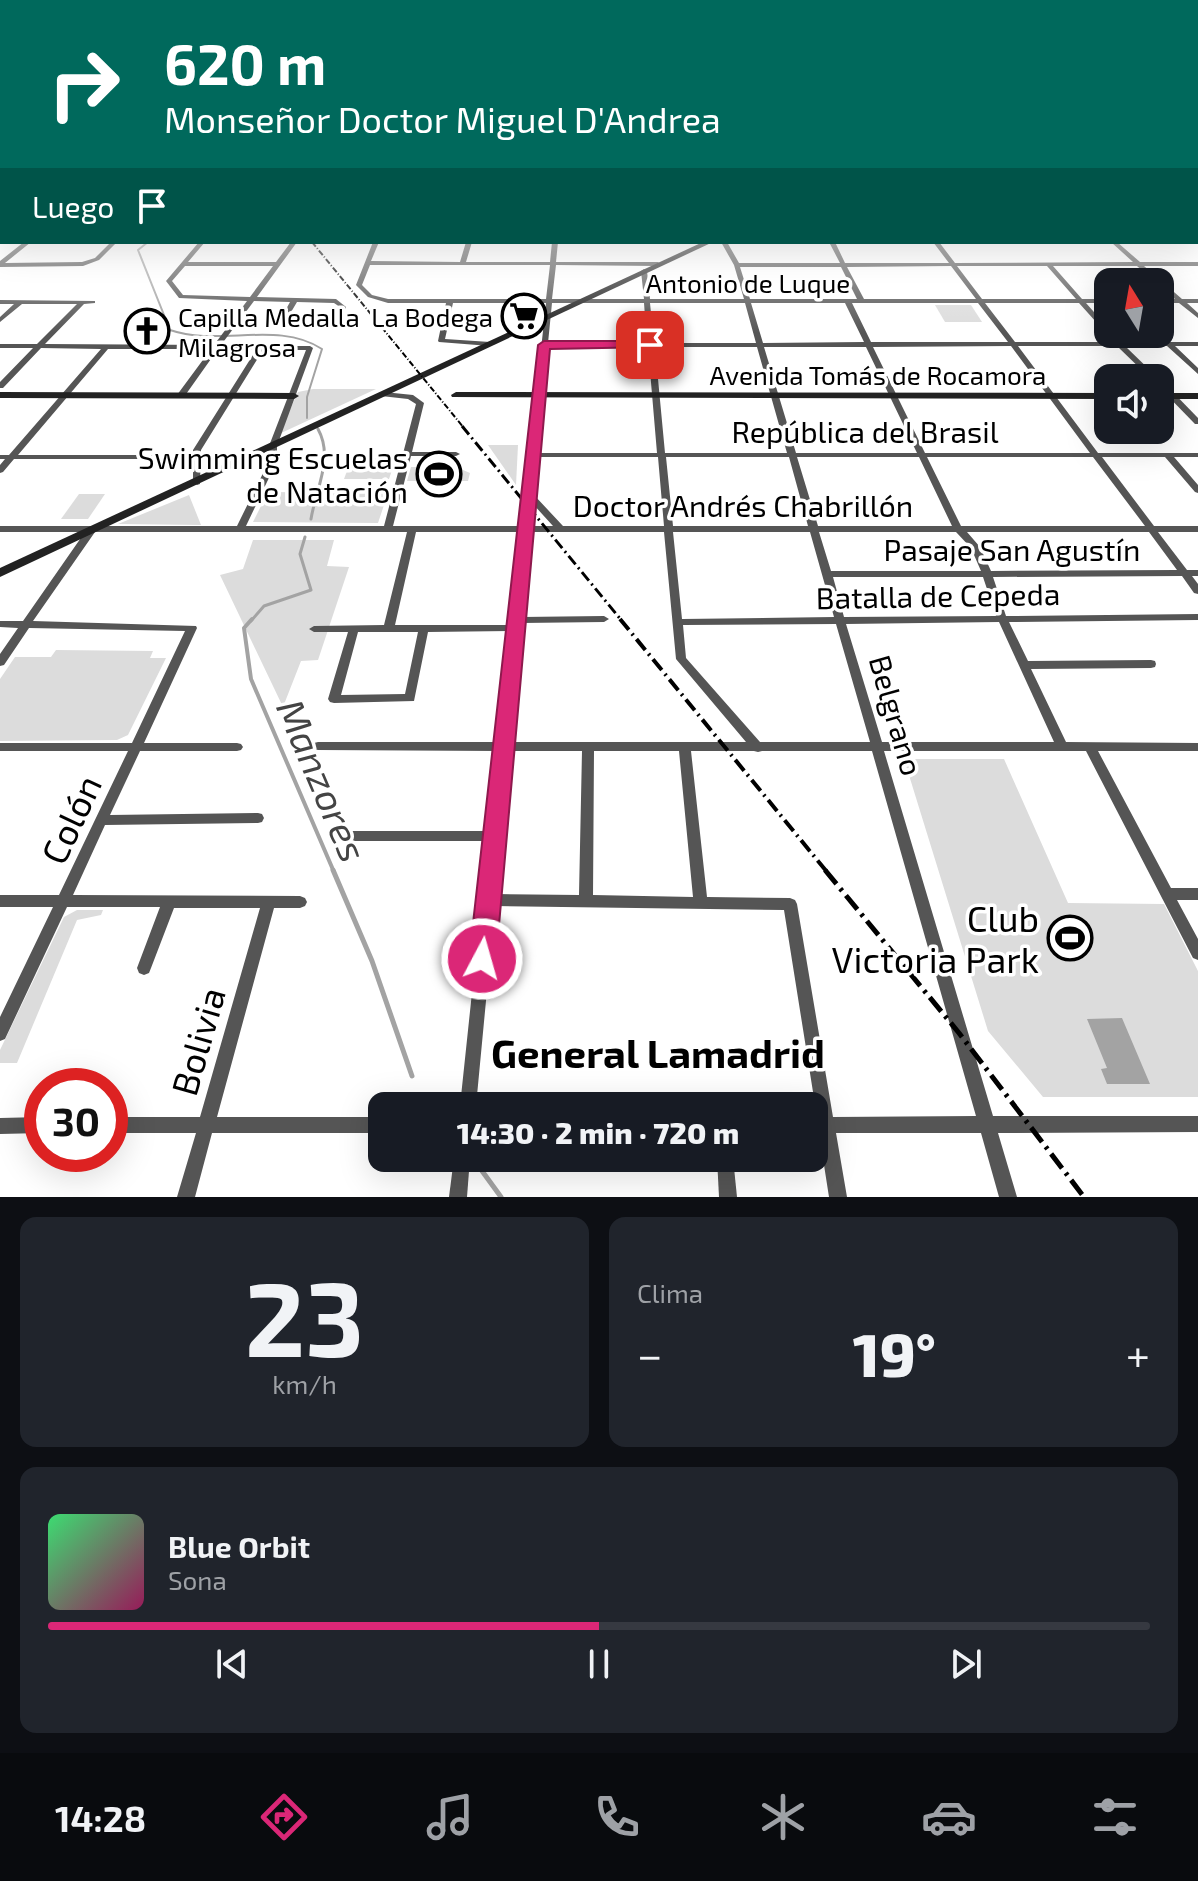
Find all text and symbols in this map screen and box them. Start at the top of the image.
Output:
text: 620 m [164,29,326,96]
icon: right [32,32,136,136]
text: Monseñor Doctor Miguel D'Andrea [164,97,721,140]
icon: arrive [130,184,174,228]
text: Luego [32,188,114,224]
street label: Antonio de Luque [646,267,850,298]
north arrow [1094,268,1174,348]
map controls [1094,268,1174,444]
supermarket icon: La Bodega [500,292,548,340]
place label: Capilla Medalla Milagrosa [178,301,360,362]
place label: La Bodega [371,301,493,332]
church icon: Capilla Medalla Milagrosa [123,307,171,355]
pin [616,311,684,379]
icon: arrive [628,323,672,367]
street label: Avenida Tomás de Rocamora [710,359,1046,390]
button: sound [1094,364,1174,444]
street label: República del Brasil [731,413,999,449]
place label: Swimming Escuelas de Natación [138,439,408,509]
sports icon: Swimming Escuelas de Natación [415,450,463,498]
street label: Doctor Andrés Chabrillón [573,487,913,523]
street label: Pasaje San Agustín [884,531,1140,567]
street label: Batalla de Cepeda [816,575,1060,615]
street label: Belgrano [863,651,931,779]
water label: Manzores [268,692,378,868]
street label: Colón [31,768,109,870]
place label: Club Victoria Park [832,896,1039,980]
sports icon: Club Victoria Park [1046,914,1094,962]
position arrow [440,917,524,1001]
street label: Bolivia [161,982,233,1100]
district label: General Lamadrid [491,1028,825,1076]
speed limit sign: 30 [24,1068,128,1172]
text: 14:30 · 2 min · 720 m [457,1114,739,1150]
text: 23 [245,1253,364,1378]
text: Clima [637,1277,703,1308]
text: 19° [853,1317,936,1389]
text: − [637,1327,663,1380]
text: + [1126,1327,1150,1380]
text: km/h [272,1368,337,1399]
text: Blue Orbit [168,1528,310,1564]
text: Sona [168,1564,227,1595]
icon: previous [210,1642,254,1686]
icon: pause [577,1642,621,1686]
icon: next [944,1642,988,1686]
icon: directions [256,1789,312,1845]
icon: music [422,1789,478,1845]
icon: phone [589,1789,645,1845]
icon: climate [755,1789,811,1845]
icon: car [921,1789,977,1845]
icon: filters [1087,1789,1143,1845]
text: 14:28 [55,1796,146,1839]

